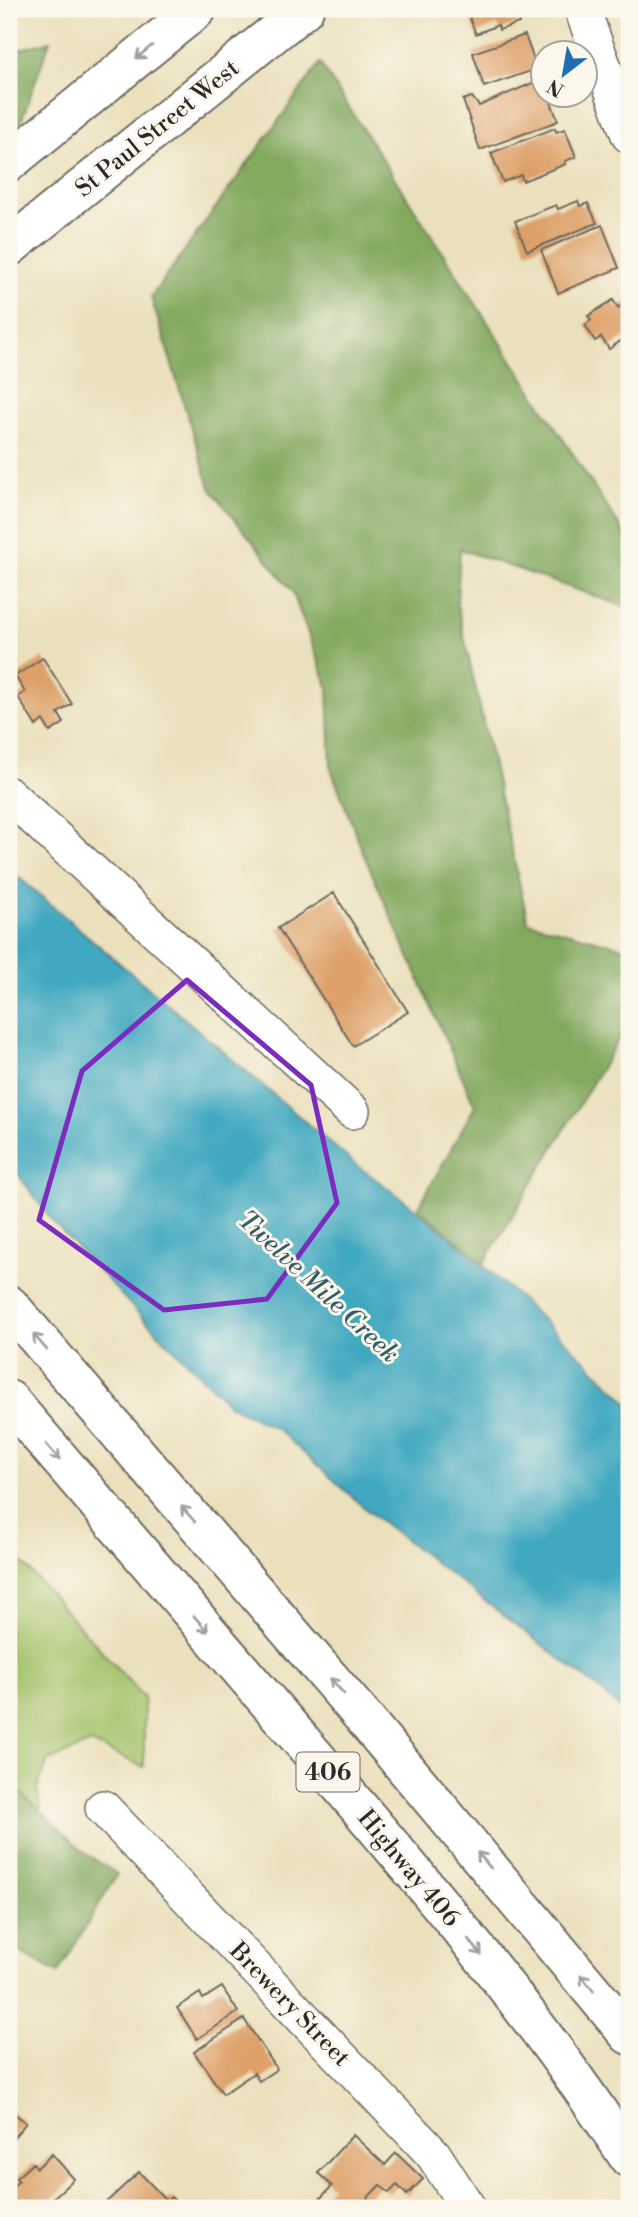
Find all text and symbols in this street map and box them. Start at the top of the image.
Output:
north arrow [530,38,600,108]
one-way arrow [136,44,154,59]
street label: St Paul Street West [70,53,246,204]
text: N [543,74,568,102]
water label: Twelve Mile Creek [231,1204,406,1370]
one-way arrow [32,1333,48,1351]
one-way arrow [45,1442,61,1460]
one-way arrow [180,1505,196,1523]
one-way arrow [193,1615,209,1633]
one-way arrow [329,1678,345,1696]
road number: 406 [296,1752,360,1792]
street label: Highway 406 [351,1804,466,1933]
one-way arrow [476,1851,492,1869]
street label: Brewery Street [222,1936,356,2073]
one-way arrow [468,1938,483,1956]
one-way arrow [579,1974,594,1992]

